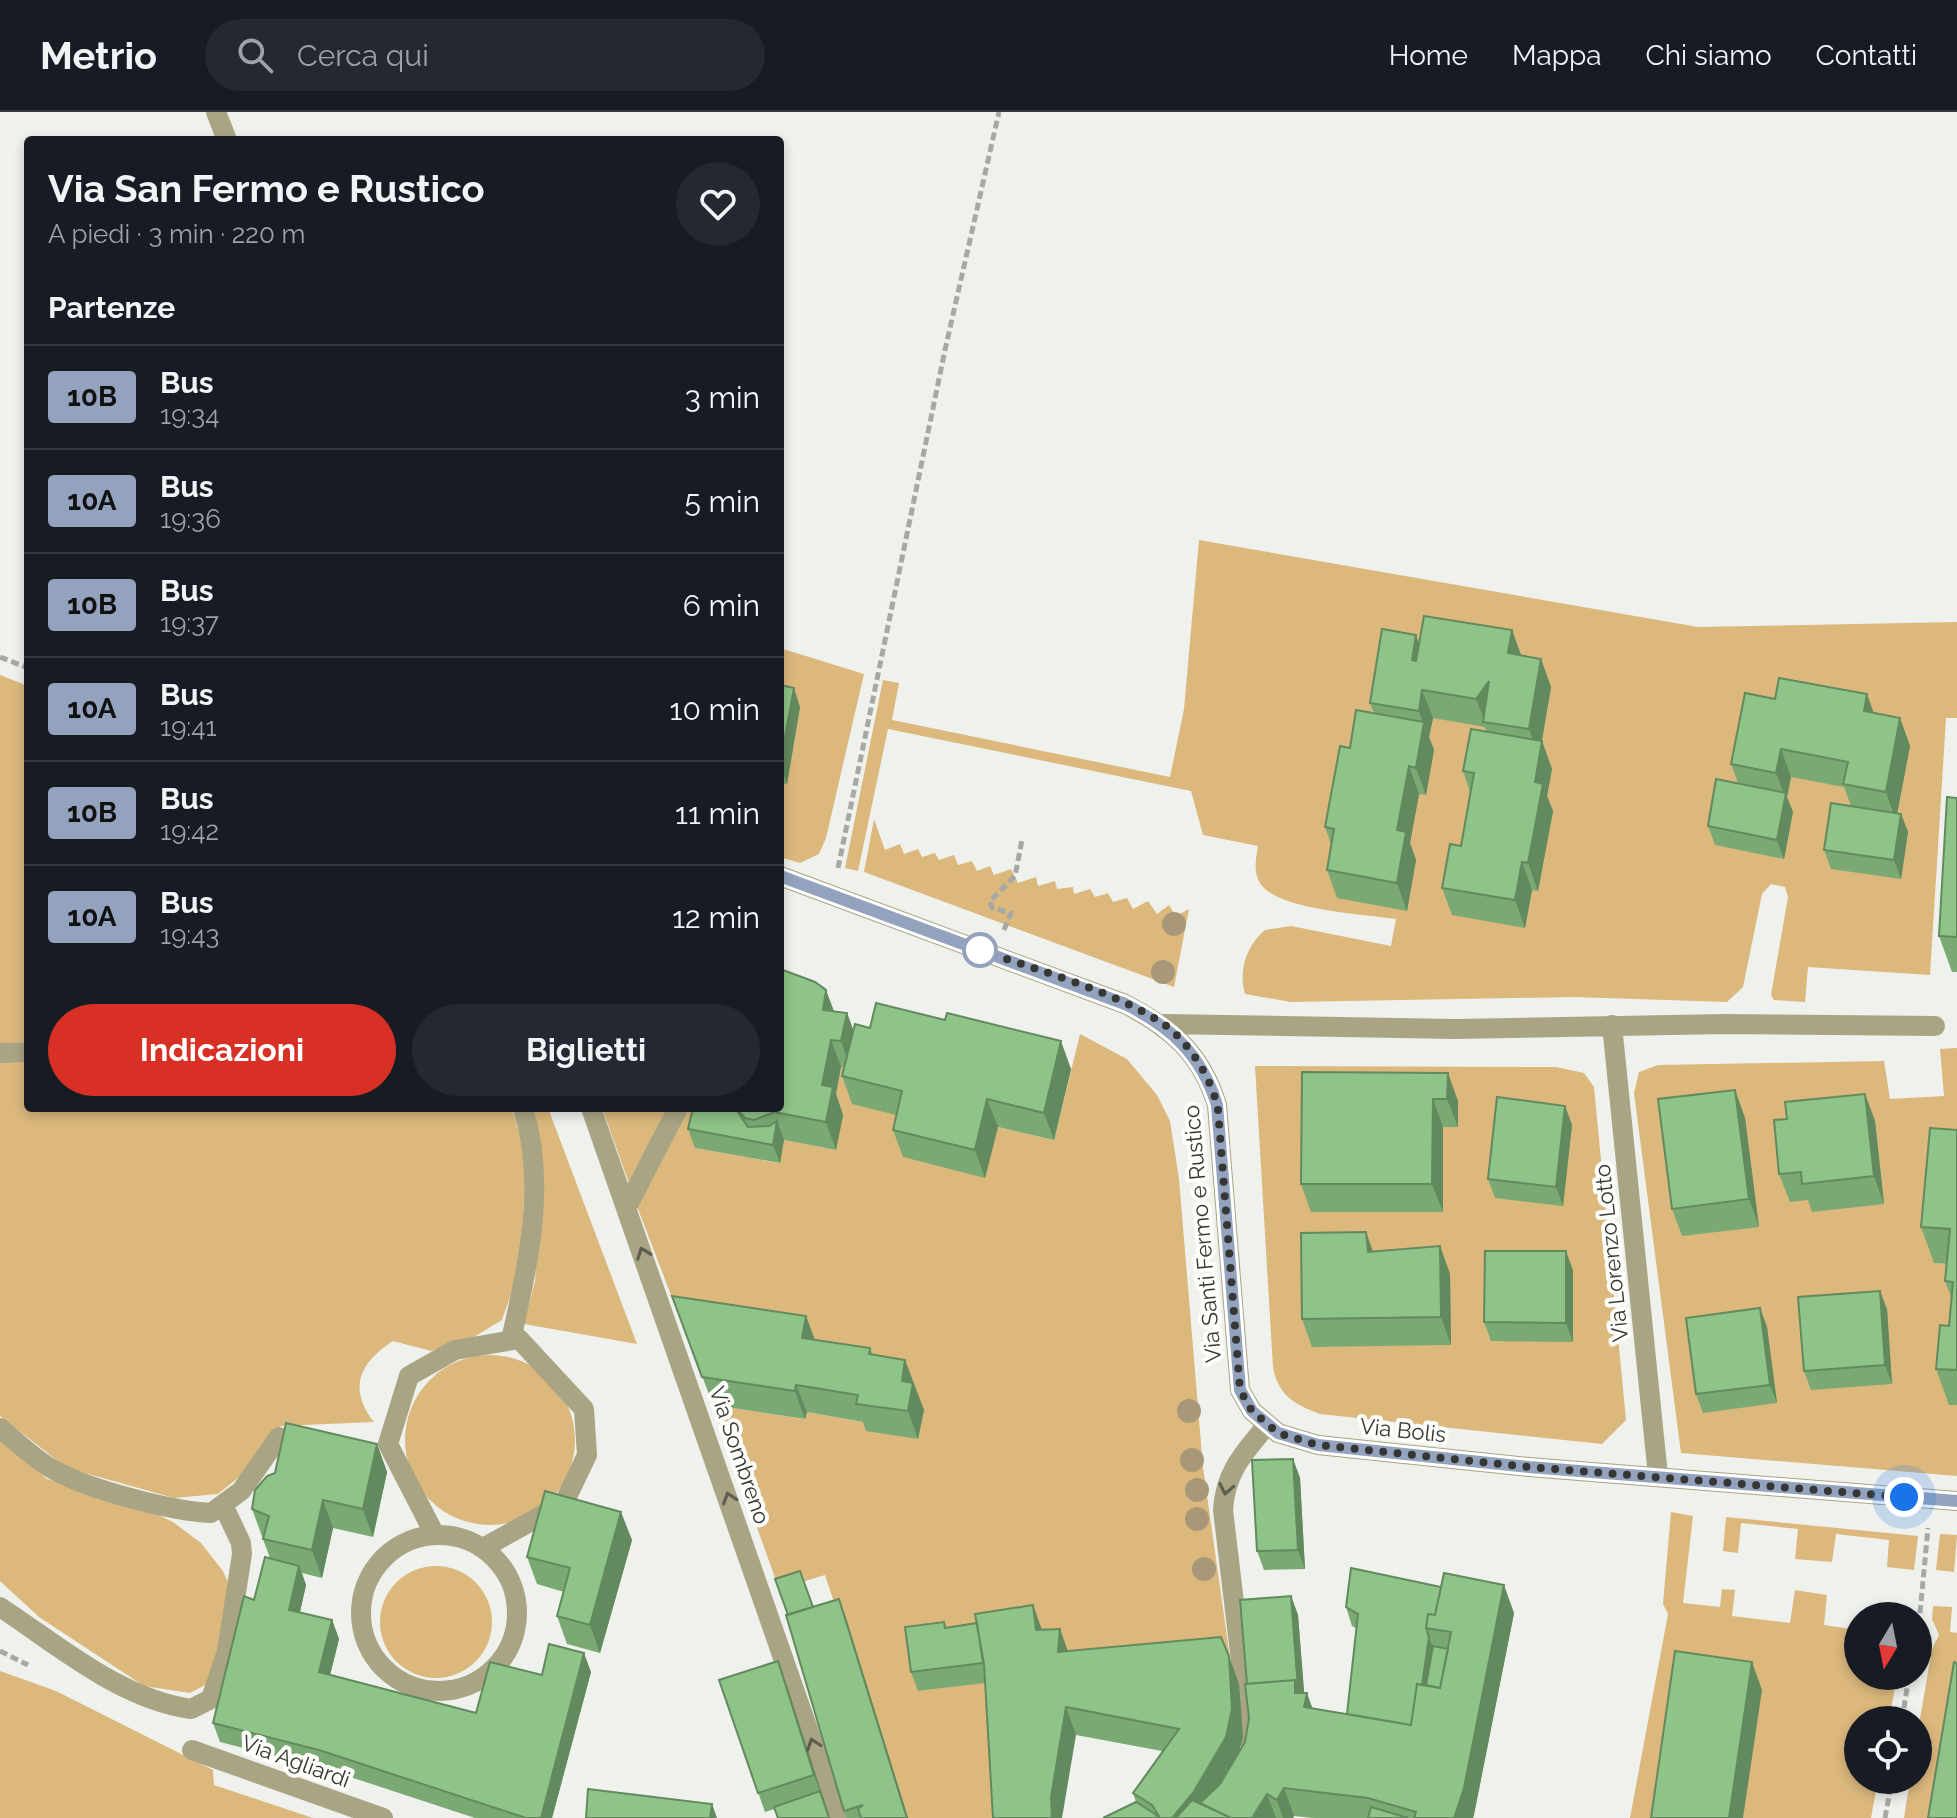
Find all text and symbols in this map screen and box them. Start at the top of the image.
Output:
search box [205,19,765,91]
text: Metrio [40,33,157,78]
icon: search [233,33,277,77]
text: Cerca qui [297,38,429,73]
text: Home [1389,39,1468,72]
text: Mappa [1512,39,1601,72]
text: Chi siamo [1645,39,1772,72]
text: Contatti [1816,39,1917,72]
button: heart [676,162,760,246]
text: Via San Fermo e Rustico [48,166,485,211]
text: A piedi · 3 min · 220 m [48,219,305,249]
text: Partenze [48,290,175,325]
text: Bus [160,365,214,400]
text: 10B [67,380,117,413]
text: 3 min [685,380,760,415]
text: 19:34 [160,400,219,430]
text: Bus [160,469,214,504]
text: 10A [67,484,117,517]
text: 5 min [684,484,760,519]
text: 19:36 [160,504,221,534]
text: Bus [160,573,214,608]
text: 10B [67,588,117,621]
text: 6 min [683,588,760,623]
text: 19:37 [160,608,219,638]
text: Bus [160,677,214,712]
text: 10A [67,692,117,725]
text: 10 min [670,692,760,727]
text: 19:41 [160,712,217,742]
text: Bus [160,781,214,816]
text: 10B [67,796,117,829]
text: 11 min [675,796,760,831]
text: 19:42 [160,816,219,846]
text: Bus [160,885,214,920]
text: 10A [67,900,117,933]
text: 12 min [672,900,760,935]
text: 19:43 [160,920,219,950]
unlabelled marker [963,933,997,967]
button: Indicazioni [48,1004,396,1096]
button: Biglietti [412,1004,760,1096]
street label: Via Santi Fermo e Rustico [1178,1104,1226,1364]
street label: Via Lorenzo Lotto [1589,1163,1633,1343]
one-way arrow [637,1247,653,1261]
street label: Via Sombreno [704,1383,776,1527]
street label: Via Bolis [1359,1413,1447,1447]
your location [1884,1477,1924,1517]
one-way arrow [1218,1482,1235,1496]
one-way arrow [723,1492,739,1506]
north arrow [1844,1602,1932,1690]
map controls [1844,1602,1932,1794]
button: locate [1844,1706,1932,1794]
street label: Via Agliardi [238,1729,354,1793]
one-way arrow [807,1738,823,1752]

